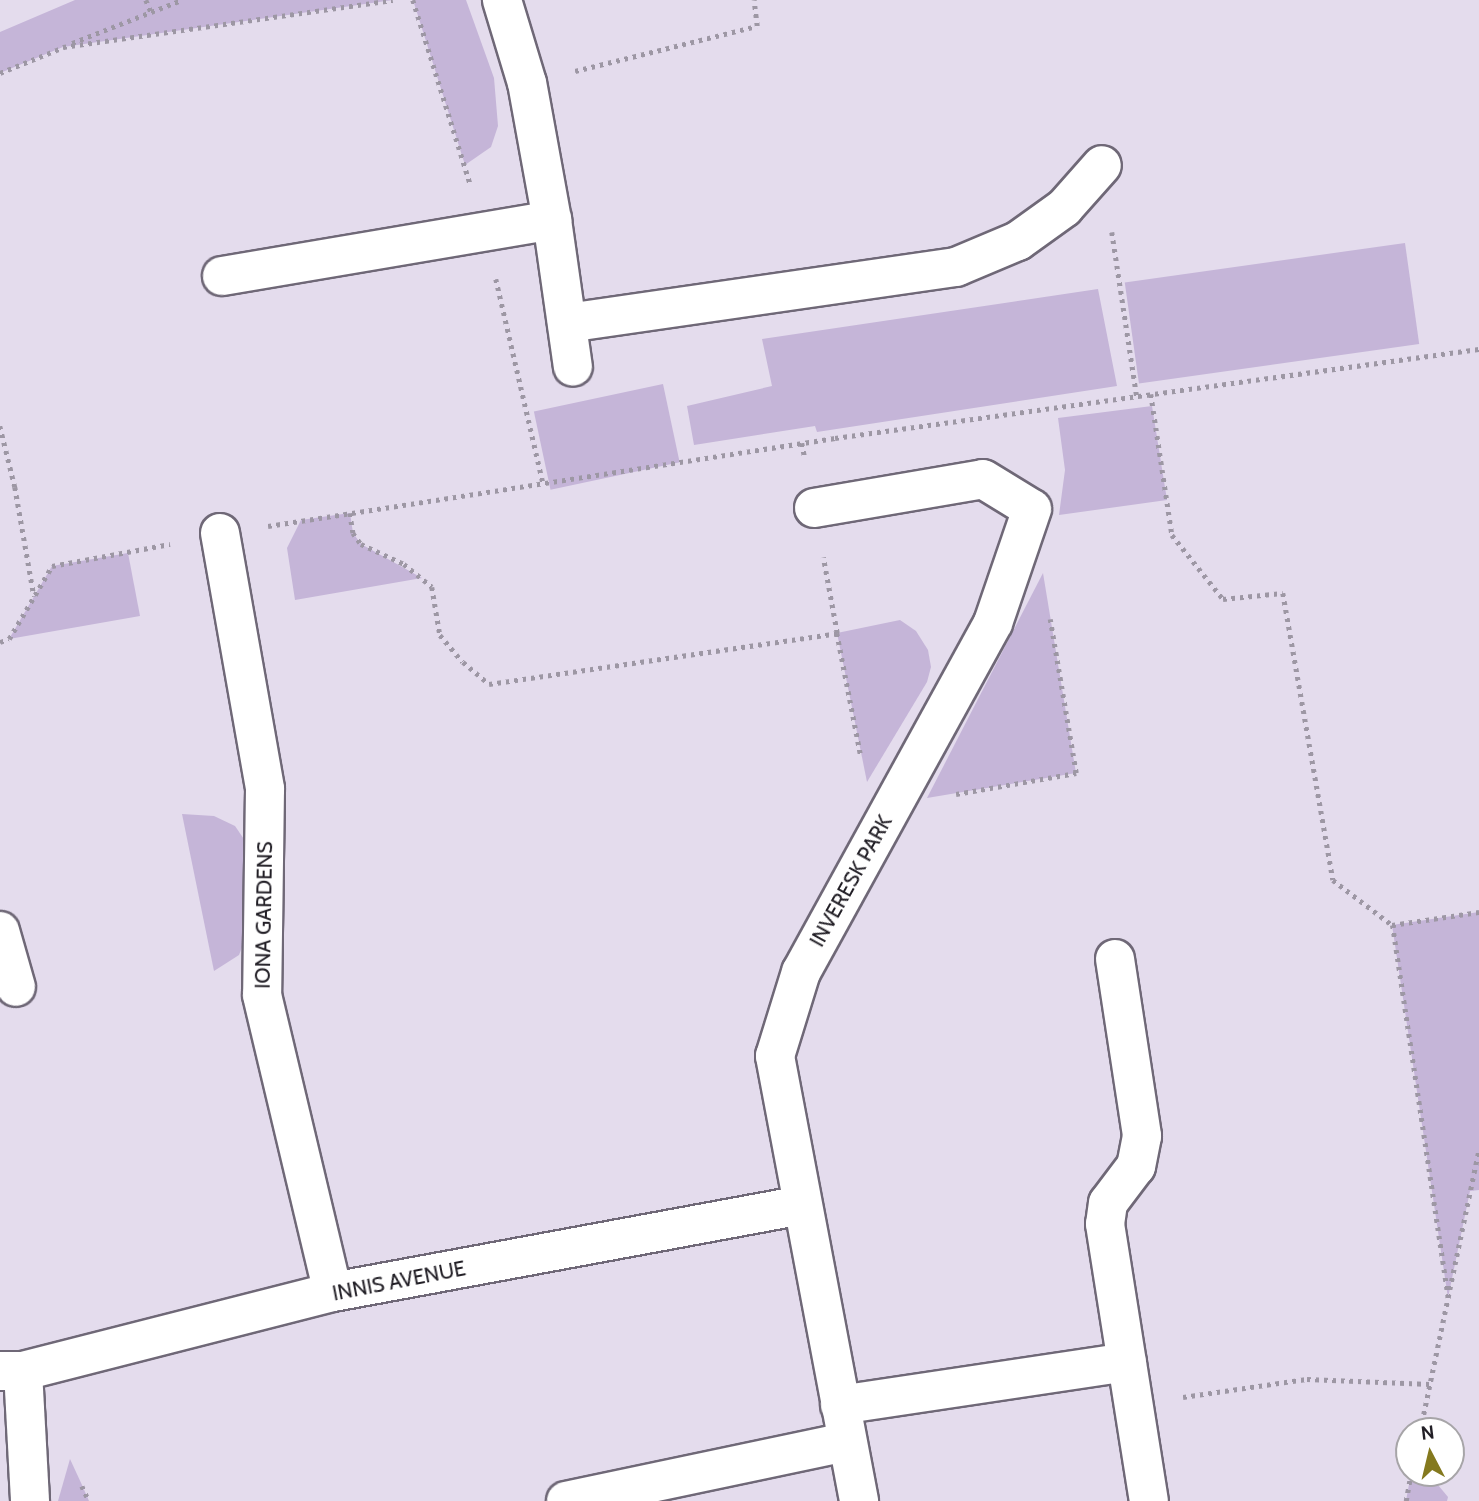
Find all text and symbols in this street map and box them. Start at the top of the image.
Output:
street label: INVERESK PARK [804,811,898,951]
street label: IONA GARDENS [250,841,278,989]
street label: INNIS AVENUE [330,1256,468,1306]
north arrow [1395,1417,1465,1487]
text: N [1420,1420,1436,1445]

